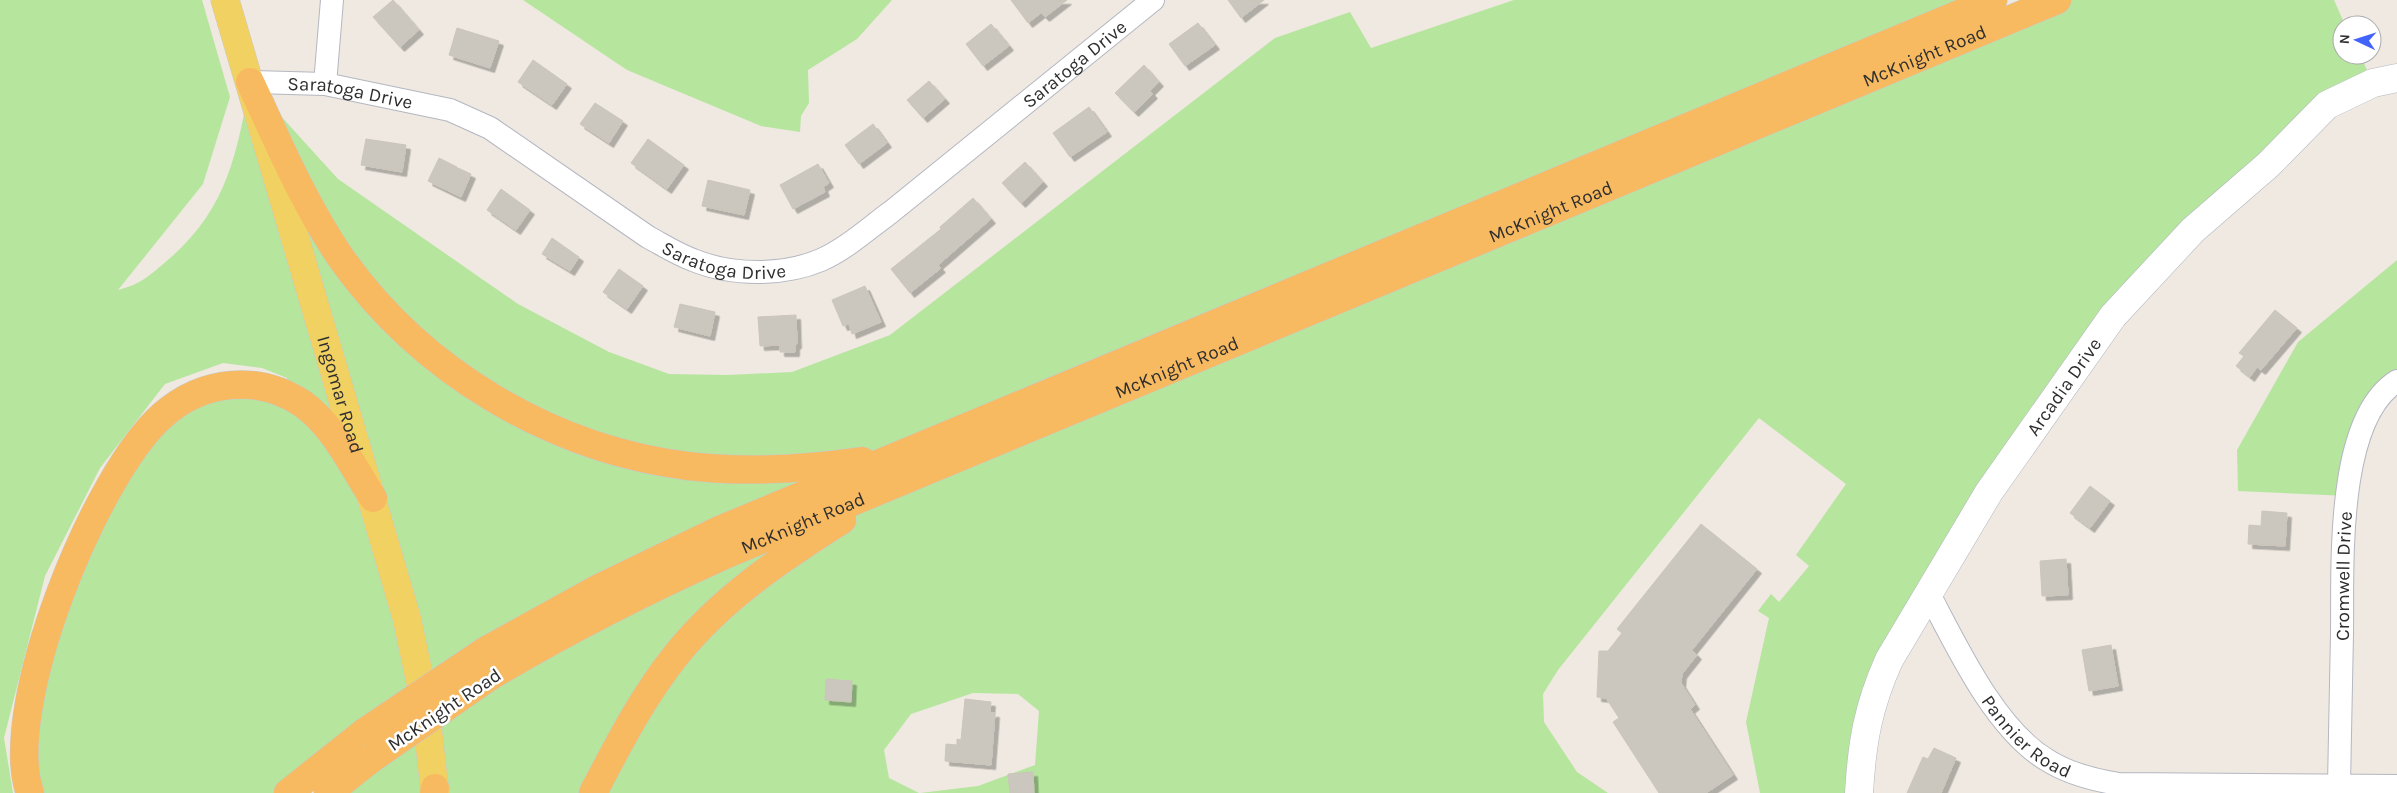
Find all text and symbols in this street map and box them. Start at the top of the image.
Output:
north arrow [2332,15,2382,65]
street label: Saratoga Drive [1019,16,1131,113]
street label: McKnight Road [1859,21,1990,92]
text: N [2336,34,2353,45]
street label: Saratoga Drive [287,73,415,114]
street label: McKnight Road [1486,176,1616,248]
street label: Saratoga Drive [658,237,787,284]
street label: McKnight Road [1112,332,1242,403]
street label: Ingomar Road [312,333,368,456]
street label: Arcadia Drive [2022,334,2106,440]
street label: McKnight Road [738,488,868,559]
street label: Cromwell Drive [2332,510,2357,641]
street label: McKnight Road [384,664,505,756]
street label: Pannier Road [1977,691,2074,783]

